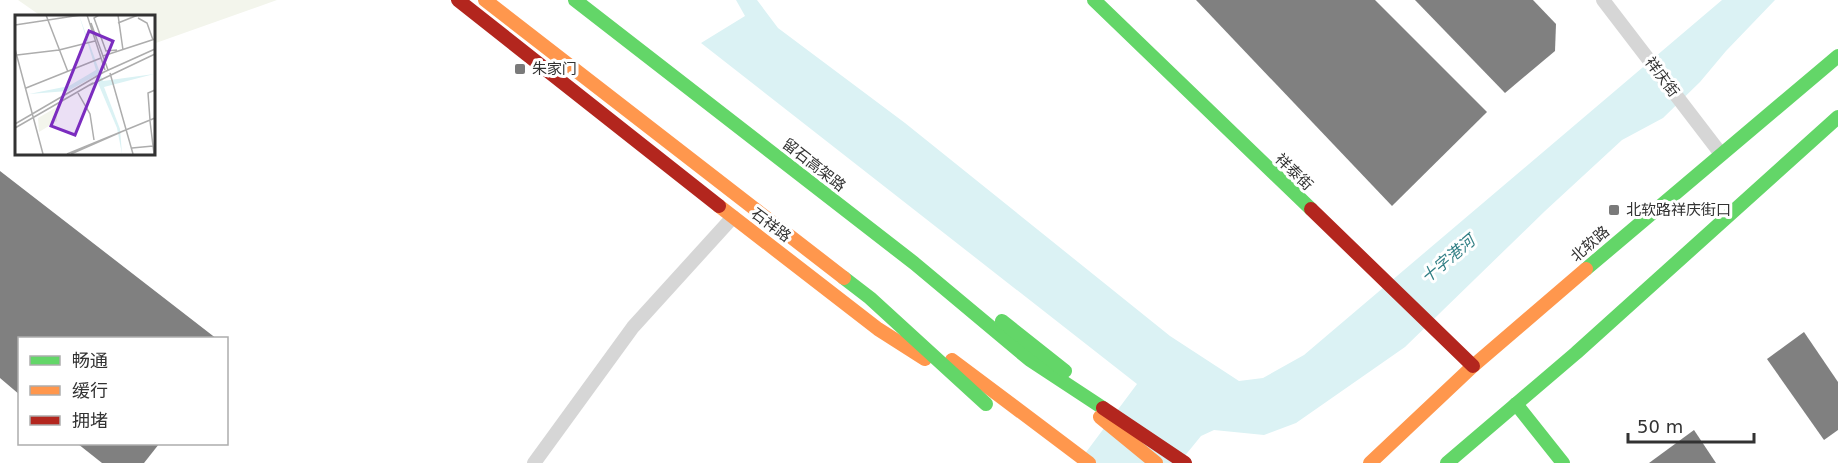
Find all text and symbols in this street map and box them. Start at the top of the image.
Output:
inset map [15,15,154,154]
street label: 祥庆街 [1641,54,1683,100]
place label: 朱家门 [532,60,577,78]
marker: 朱家门 [513,62,527,76]
street label: 留石高架路 [779,135,849,195]
street label: 祥泰街 [1272,150,1316,194]
place label: 北软路祥庆街口 [1626,201,1731,219]
marker: 北软路祥庆街口 [1607,203,1621,217]
street label: 石祥路 [748,204,794,246]
street label: 北软路 [1567,222,1613,266]
water label: 十字港河 [1417,229,1481,287]
legend [18,337,228,445]
text: 畅通 [72,350,108,371]
text: 缓行 [72,380,108,401]
scale bar [1628,406,1754,444]
text: 拥堵 [72,410,108,431]
text: 50 m [1637,416,1683,437]

